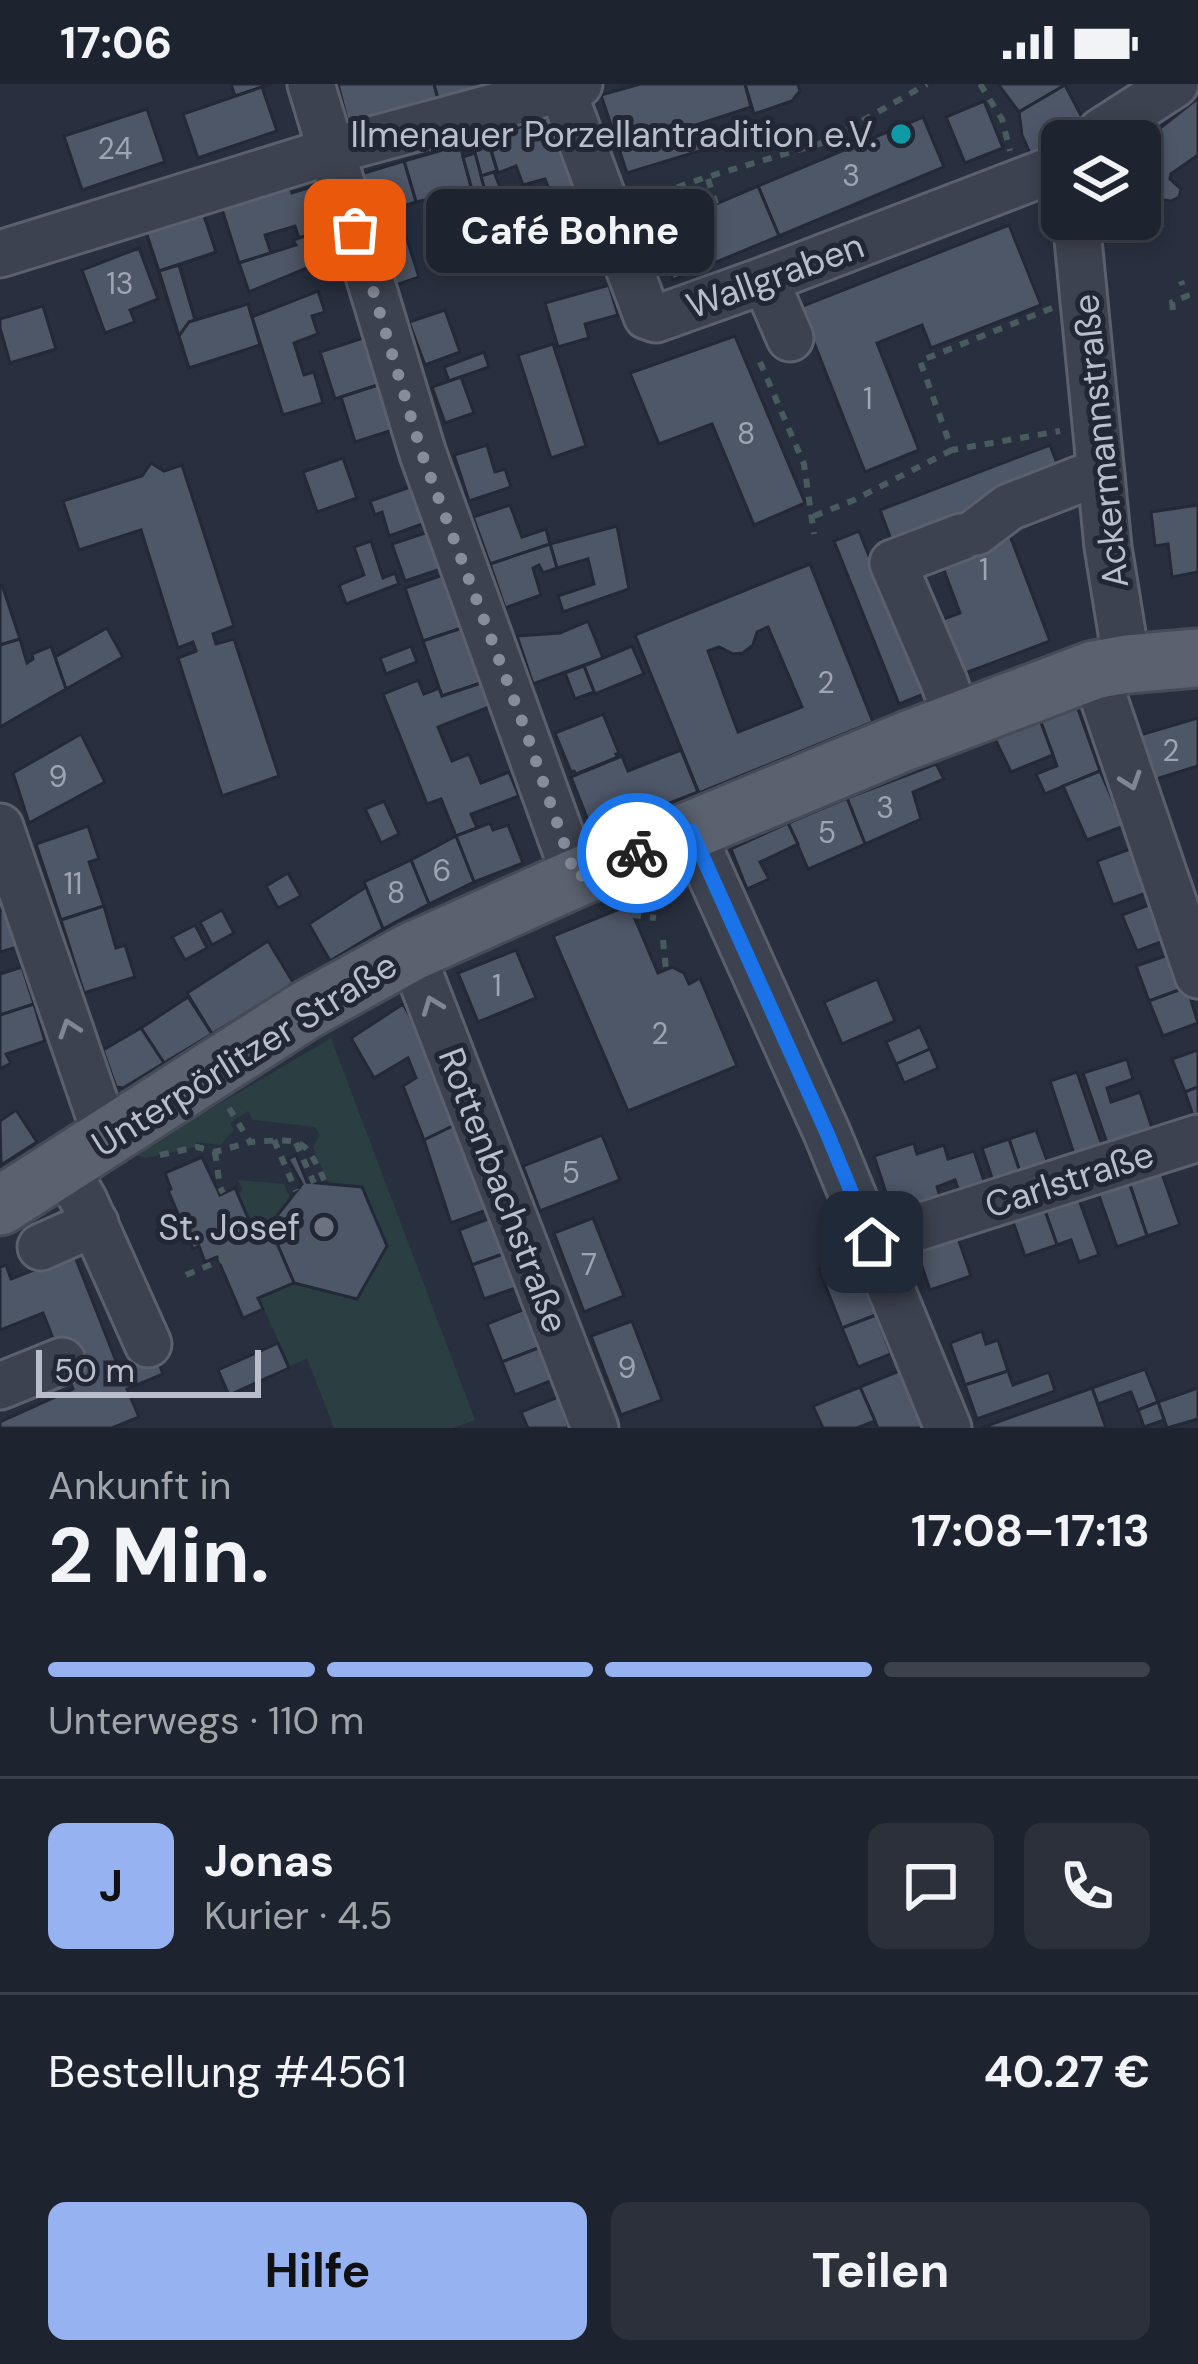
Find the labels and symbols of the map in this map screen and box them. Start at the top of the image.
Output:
place label: Ilmenauer Porzellantradition e.V. [350,111,877,158]
marker: Ilmenauer Porzellantradition e.V. [888,121,914,147]
house number: 24 [98,129,132,168]
house number: 3 [842,156,860,195]
pin [304,179,406,281]
callout: Café Bohne [427,188,715,272]
street label: Wallgraben [680,222,870,329]
house number: 13 [106,264,134,303]
street label: Ackermannstraße [1062,292,1139,590]
house number: 1 [863,379,873,418]
house number: 8 [737,414,755,453]
house number: 1 [979,550,989,589]
house number: 2 [817,663,835,702]
house number: 2 [1162,731,1180,770]
house number: 9 [49,757,67,796]
one-way arrow [1117,769,1141,790]
house number: 3 [876,788,894,827]
courier [577,793,697,913]
house number: 5 [818,813,836,852]
house number: 6 [433,851,451,890]
house number: 11 [64,864,82,903]
house number: 8 [387,873,405,912]
street label: Unterpörlitzer Straße [83,941,406,1167]
house number: 1 [492,966,502,1005]
one-way arrow [421,996,446,1017]
house number: 2 [651,1014,669,1053]
one-way arrow [59,1019,83,1040]
street label: Rottenbachstraße [428,1041,579,1339]
street label: Carlstraße [979,1130,1160,1229]
house number: 5 [562,1153,580,1192]
pin [821,1191,923,1293]
place label: St. Josef [158,1204,300,1251]
marker: St. Josef [311,1214,337,1240]
house number: 7 [581,1245,597,1284]
scale bar [36,1344,261,1397]
house number: 9 [618,1348,636,1387]

